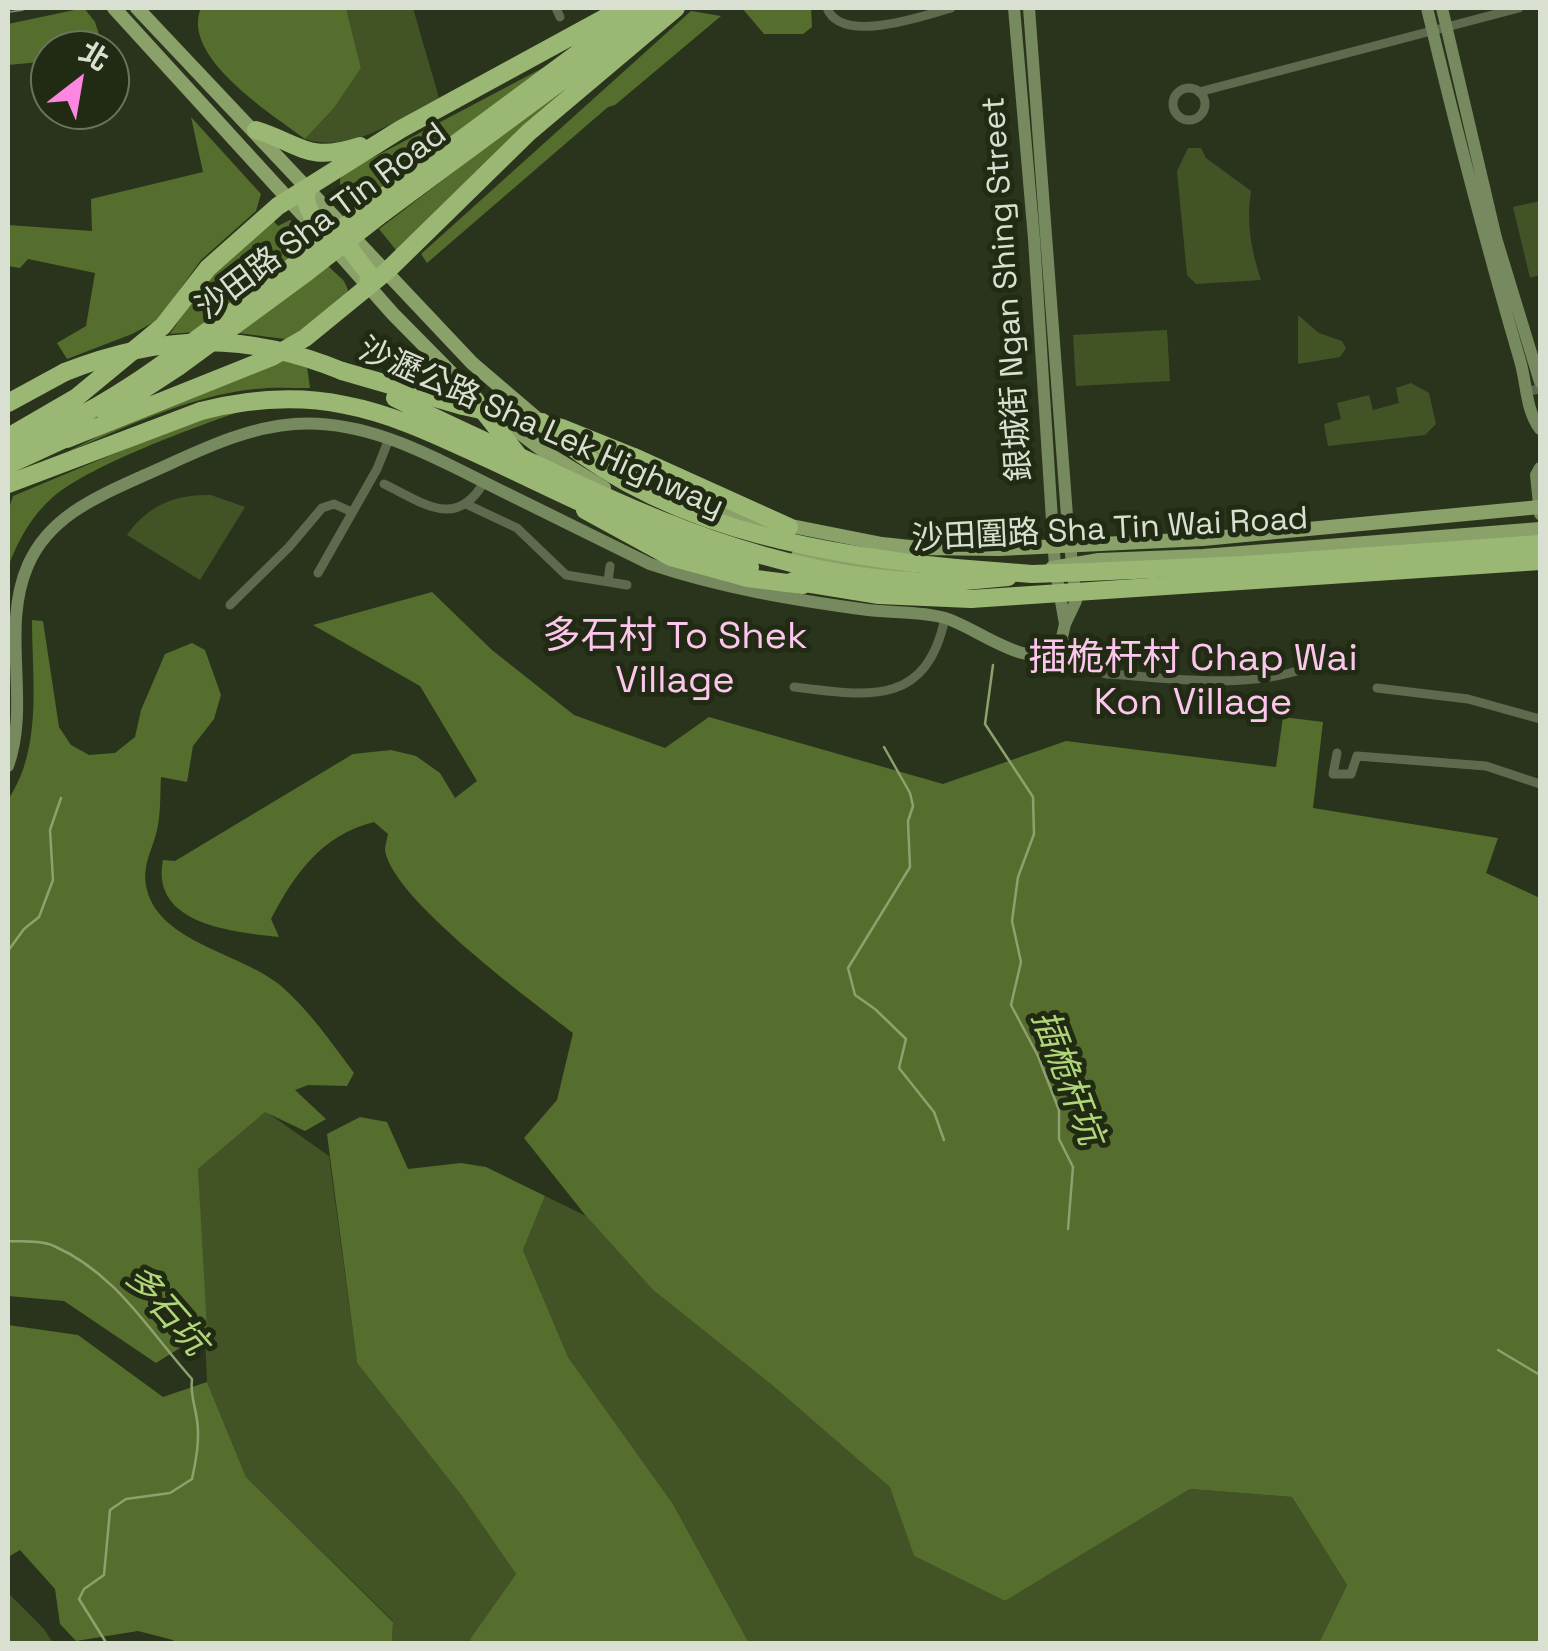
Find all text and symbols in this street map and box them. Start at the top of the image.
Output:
north arrow [30,30,130,130]
text: 北 [73,33,116,79]
street label: 銀城街 Ngan Shing Street [975,95,1041,483]
street label: 沙田路 Sha Tin Road [190,116,454,328]
street label: 沙瀝公路 Sha Lek Highway [352,331,730,527]
street label: 沙田圍路 Sha Tin Wai Road [911,500,1309,560]
district label: 多石村 To Shek Village [542,615,808,704]
district label: 插桅杆村 Chap Wai Kon Village [1028,637,1358,726]
water label: 插桅杆坑 [1021,1005,1111,1151]
water label: 多石坑 [115,1258,215,1364]

